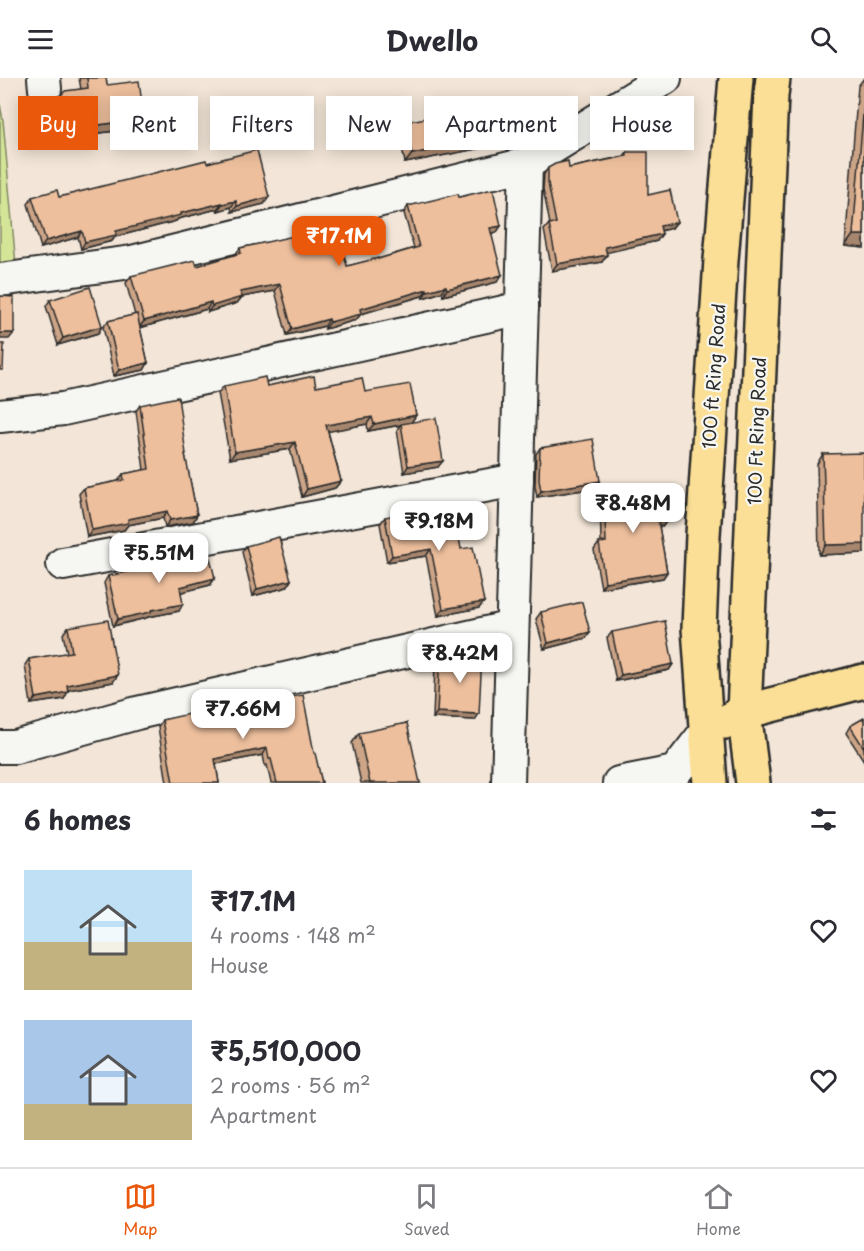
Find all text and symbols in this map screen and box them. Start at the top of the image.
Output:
text: Dwello [386,19,478,60]
icon: menu [24,23,57,56]
icon: search [807,23,840,56]
chip: Buy [18,96,98,150]
chip: Rent [110,96,198,150]
chip: Filters [210,96,314,150]
chip: New [326,96,412,150]
chip: Apartment [424,96,578,150]
chip: House [590,96,694,150]
pin: ₹17.1M [290,216,388,267]
text: ₹17.1M [306,220,372,250]
street label: 100 ft Ring Road [694,302,732,450]
street label: 100 Ft Ring Road [740,356,772,506]
pin: ₹8.48M [584,483,682,534]
text: ₹8.48M [595,487,671,517]
pin: ₹9.18M [390,501,488,552]
text: ₹9.18M [404,505,474,535]
pin: ₹5.51M [110,533,208,584]
text: ₹5.51M [123,537,195,567]
pin: ₹8.42M [411,633,509,684]
text: ₹8.42M [421,637,499,667]
pin: ₹7.66M [194,689,292,740]
text: ₹7.66M [205,693,281,723]
text: 6 homes [24,800,131,839]
icon: filters [807,803,840,836]
text: ₹17.1M [210,881,296,920]
icon: home [72,894,144,966]
icon: heart [807,914,840,947]
text: 4 rooms · 148 m² [210,920,376,950]
text: House [210,950,269,980]
text: ₹5,510,000 [210,1031,361,1070]
icon: home [72,1044,144,1116]
icon: heart [807,1064,840,1097]
text: 2 rooms · 56 m² [210,1070,371,1100]
text: Apartment [210,1100,317,1130]
tab: Map [123,1180,158,1240]
tab: Saved [404,1180,450,1240]
tab: Home [696,1180,741,1240]

